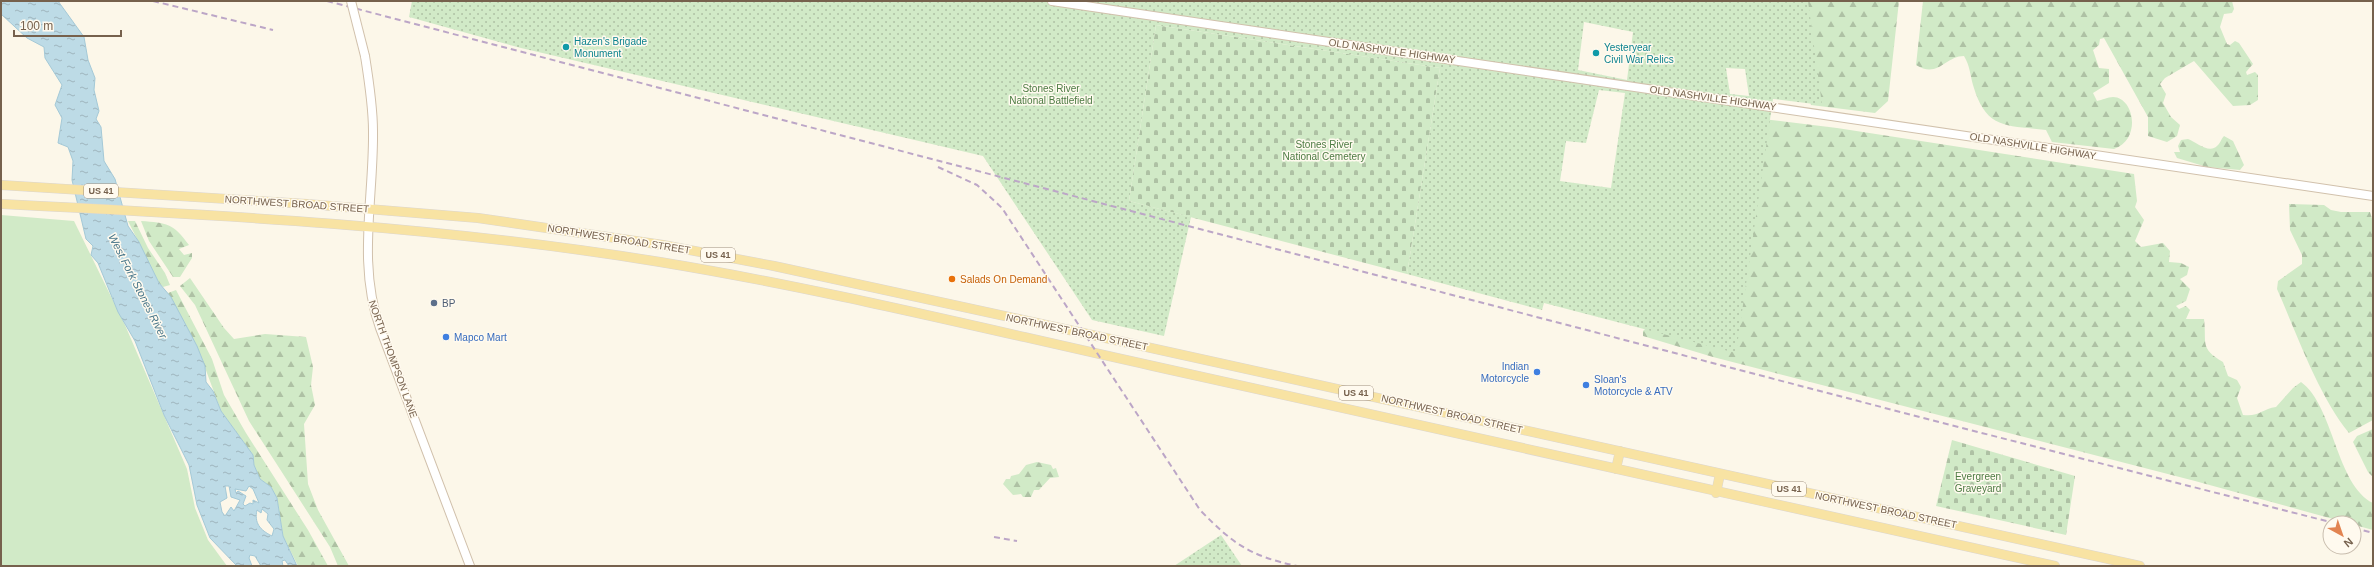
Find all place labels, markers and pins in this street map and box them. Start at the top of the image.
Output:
place label: Hazen's Brigade Monument [574,36,648,59]
marker: Hazen's Brigade Monument [561,42,571,52]
place label: Yesteryear Civil War Relics [1604,42,1674,65]
marker: Yesteryear Civil War Relics [1591,48,1601,58]
marker: Salads On Demand [947,274,957,284]
place label: Salads On Demand [960,274,1047,285]
marker: BP [429,298,439,308]
place label: BP [442,298,456,309]
marker: Mapco Mart [441,332,451,342]
place label: Mapco Mart [454,332,507,343]
place label: Indian Motorcycle [1481,361,1529,384]
marker: Indian Motorcycle [1532,367,1542,377]
place label: Sloan's Motorcycle & ATV [1594,374,1673,397]
marker: Sloan's Motorcycle & ATV [1581,380,1591,390]

